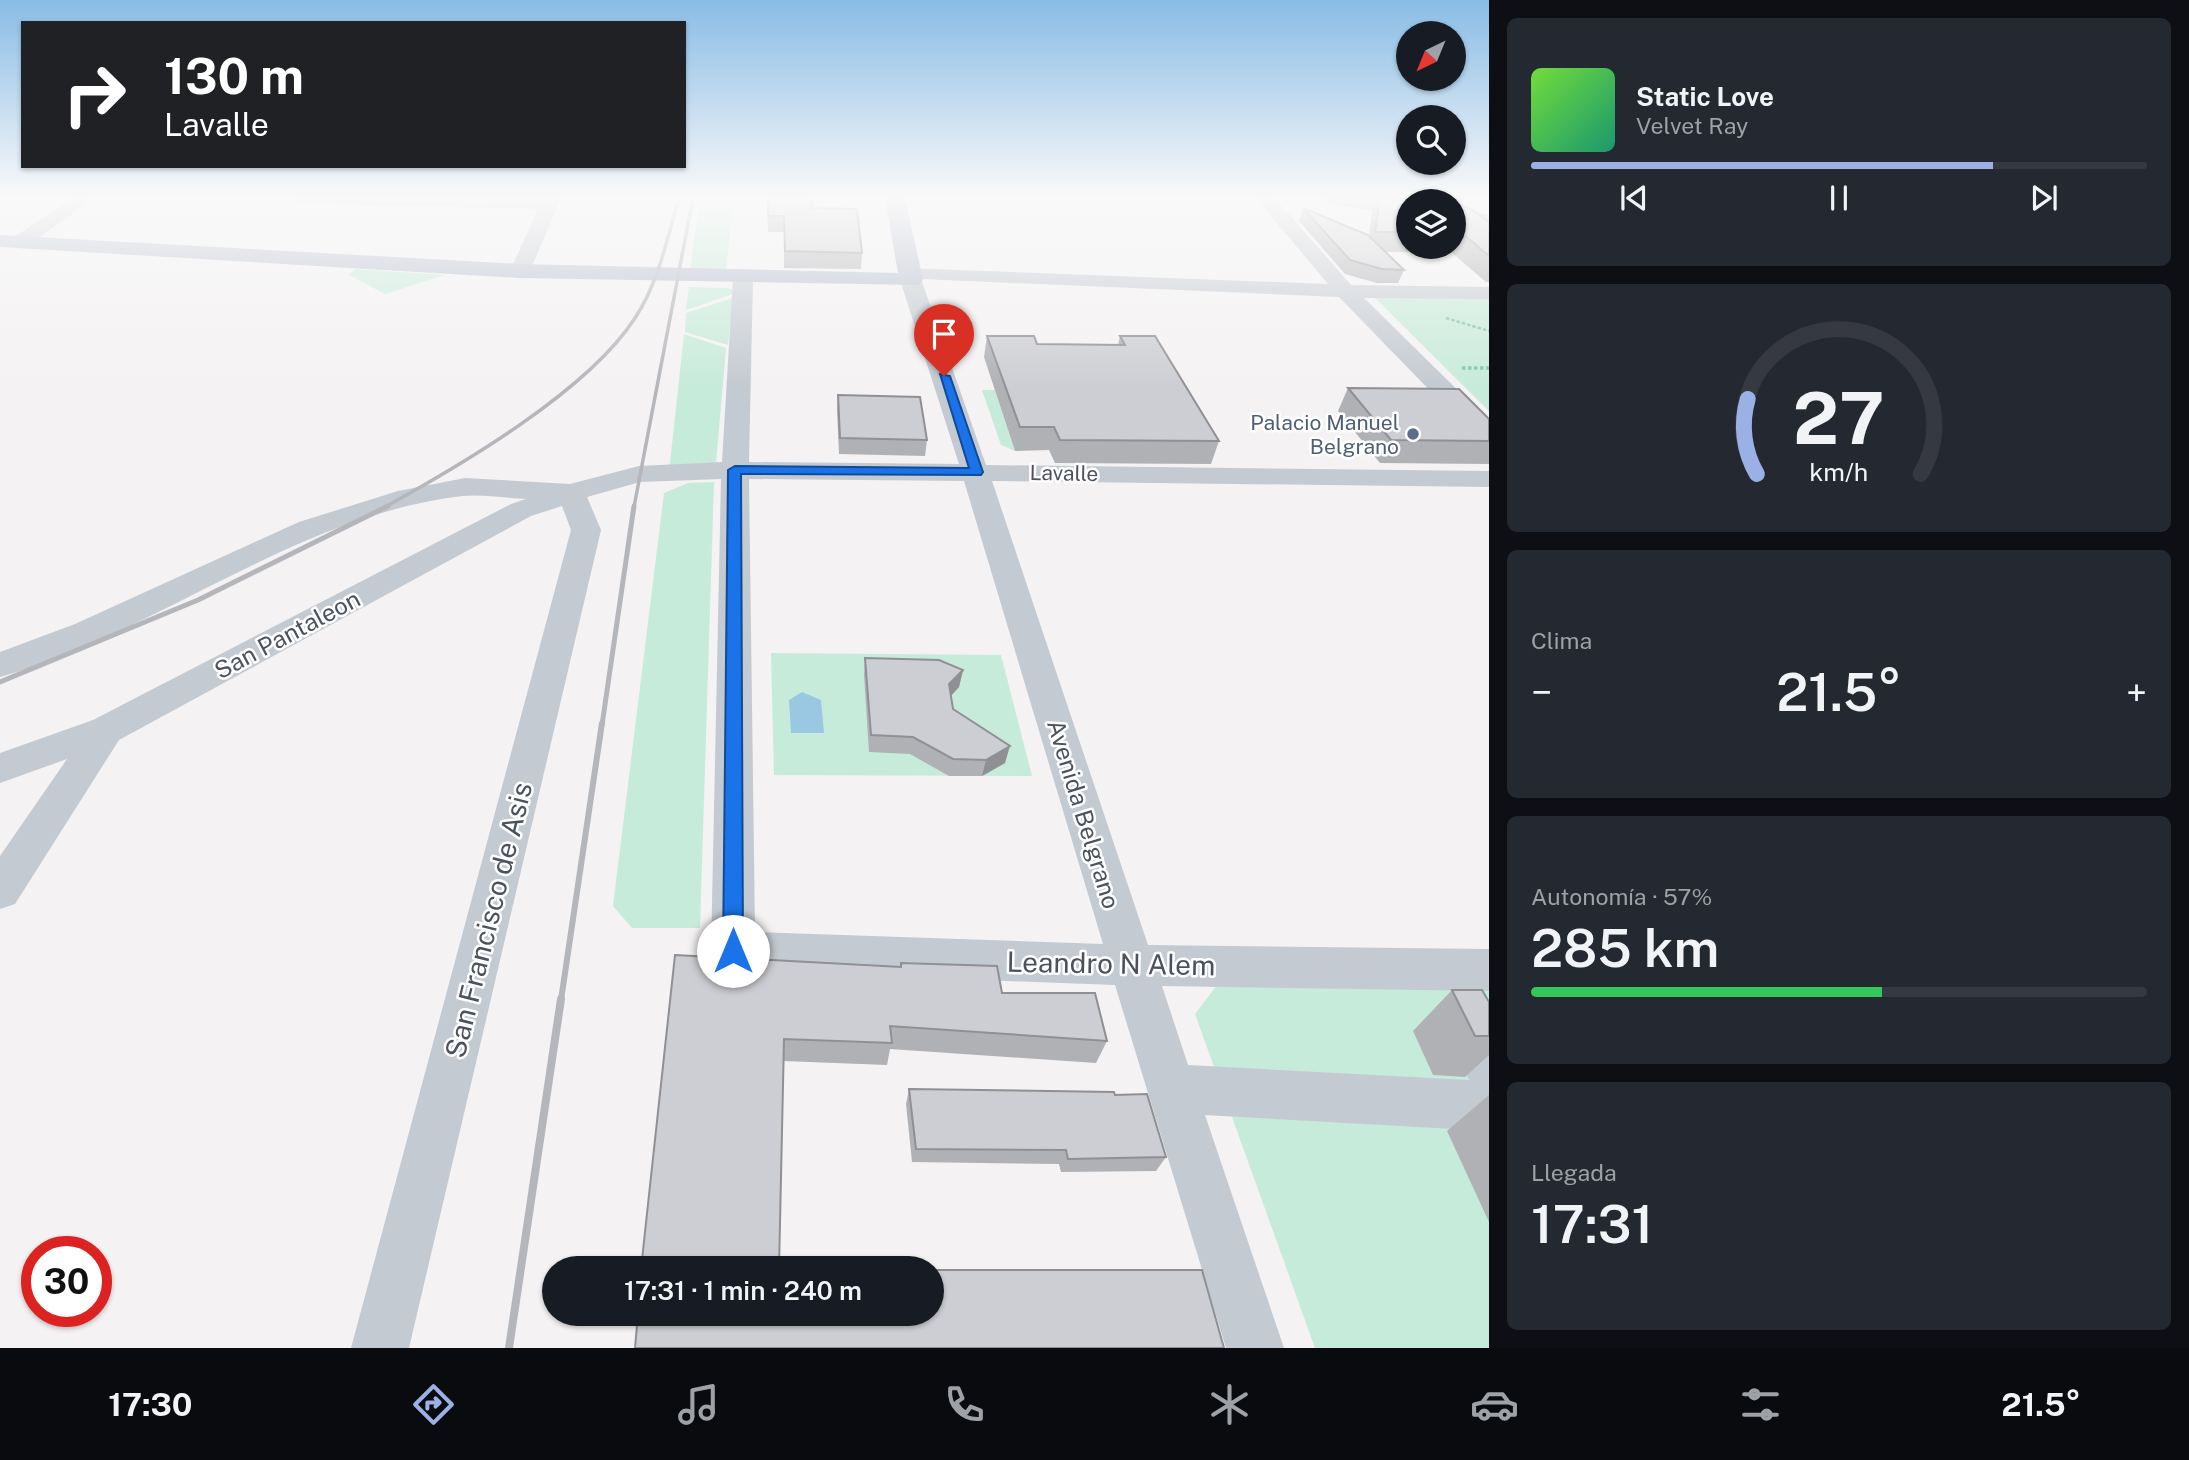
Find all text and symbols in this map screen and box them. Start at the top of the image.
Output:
north arrow [1396,21,1466,91]
map controls [1396,21,1466,259]
text: 130 m [164,47,304,105]
icon: right [49,49,140,140]
text: Static Love [1636,81,1774,112]
button: search [1396,105,1466,175]
text: Lavalle [164,106,269,143]
text: Velvet Ray [1636,112,1748,139]
icon: previous [1615,179,1653,217]
icon: pause [1820,179,1858,217]
icon: next [2025,179,2063,217]
button: layers [1396,189,1466,259]
pin [914,304,974,376]
icon: arrive [925,315,963,353]
text: 27 [1793,375,1885,460]
place label: Palacio Manuel Belgrano [1250,410,1399,459]
marker: Palacio Manuel Belgrano [1405,426,1421,442]
text: km/h [1810,457,1868,487]
street label: Lavalle [1029,460,1099,486]
street label: San Pantaleon [209,584,365,684]
text: Clima [1531,627,1592,654]
text: 21.5° [1776,662,1902,723]
text: − [1531,670,1552,715]
text: + [2126,670,2147,715]
street label: Avenida Belgrano [1042,716,1126,912]
street label: San Francisco de Asis [438,779,538,1061]
text: Autonomía · 57% [1531,883,1712,910]
position arrow [696,914,770,988]
text: 285 km [1531,918,1719,979]
street label: Leandro N Alem [1006,945,1216,981]
text: Llegada [1531,1159,1617,1186]
text: 17:31 [1531,1194,1653,1255]
speed limit sign: 30 [21,1236,112,1327]
text: 17:31 · 1 min · 240 m [624,1275,862,1306]
icon: directions [409,1380,458,1429]
icon: music [674,1380,723,1429]
icon: phone [940,1380,989,1429]
icon: climate [1205,1380,1254,1429]
icon: car [1470,1380,1519,1429]
icon: filters [1736,1380,1785,1429]
text: 17:30 [108,1386,192,1423]
text: 21.5° [2001,1386,2081,1423]

